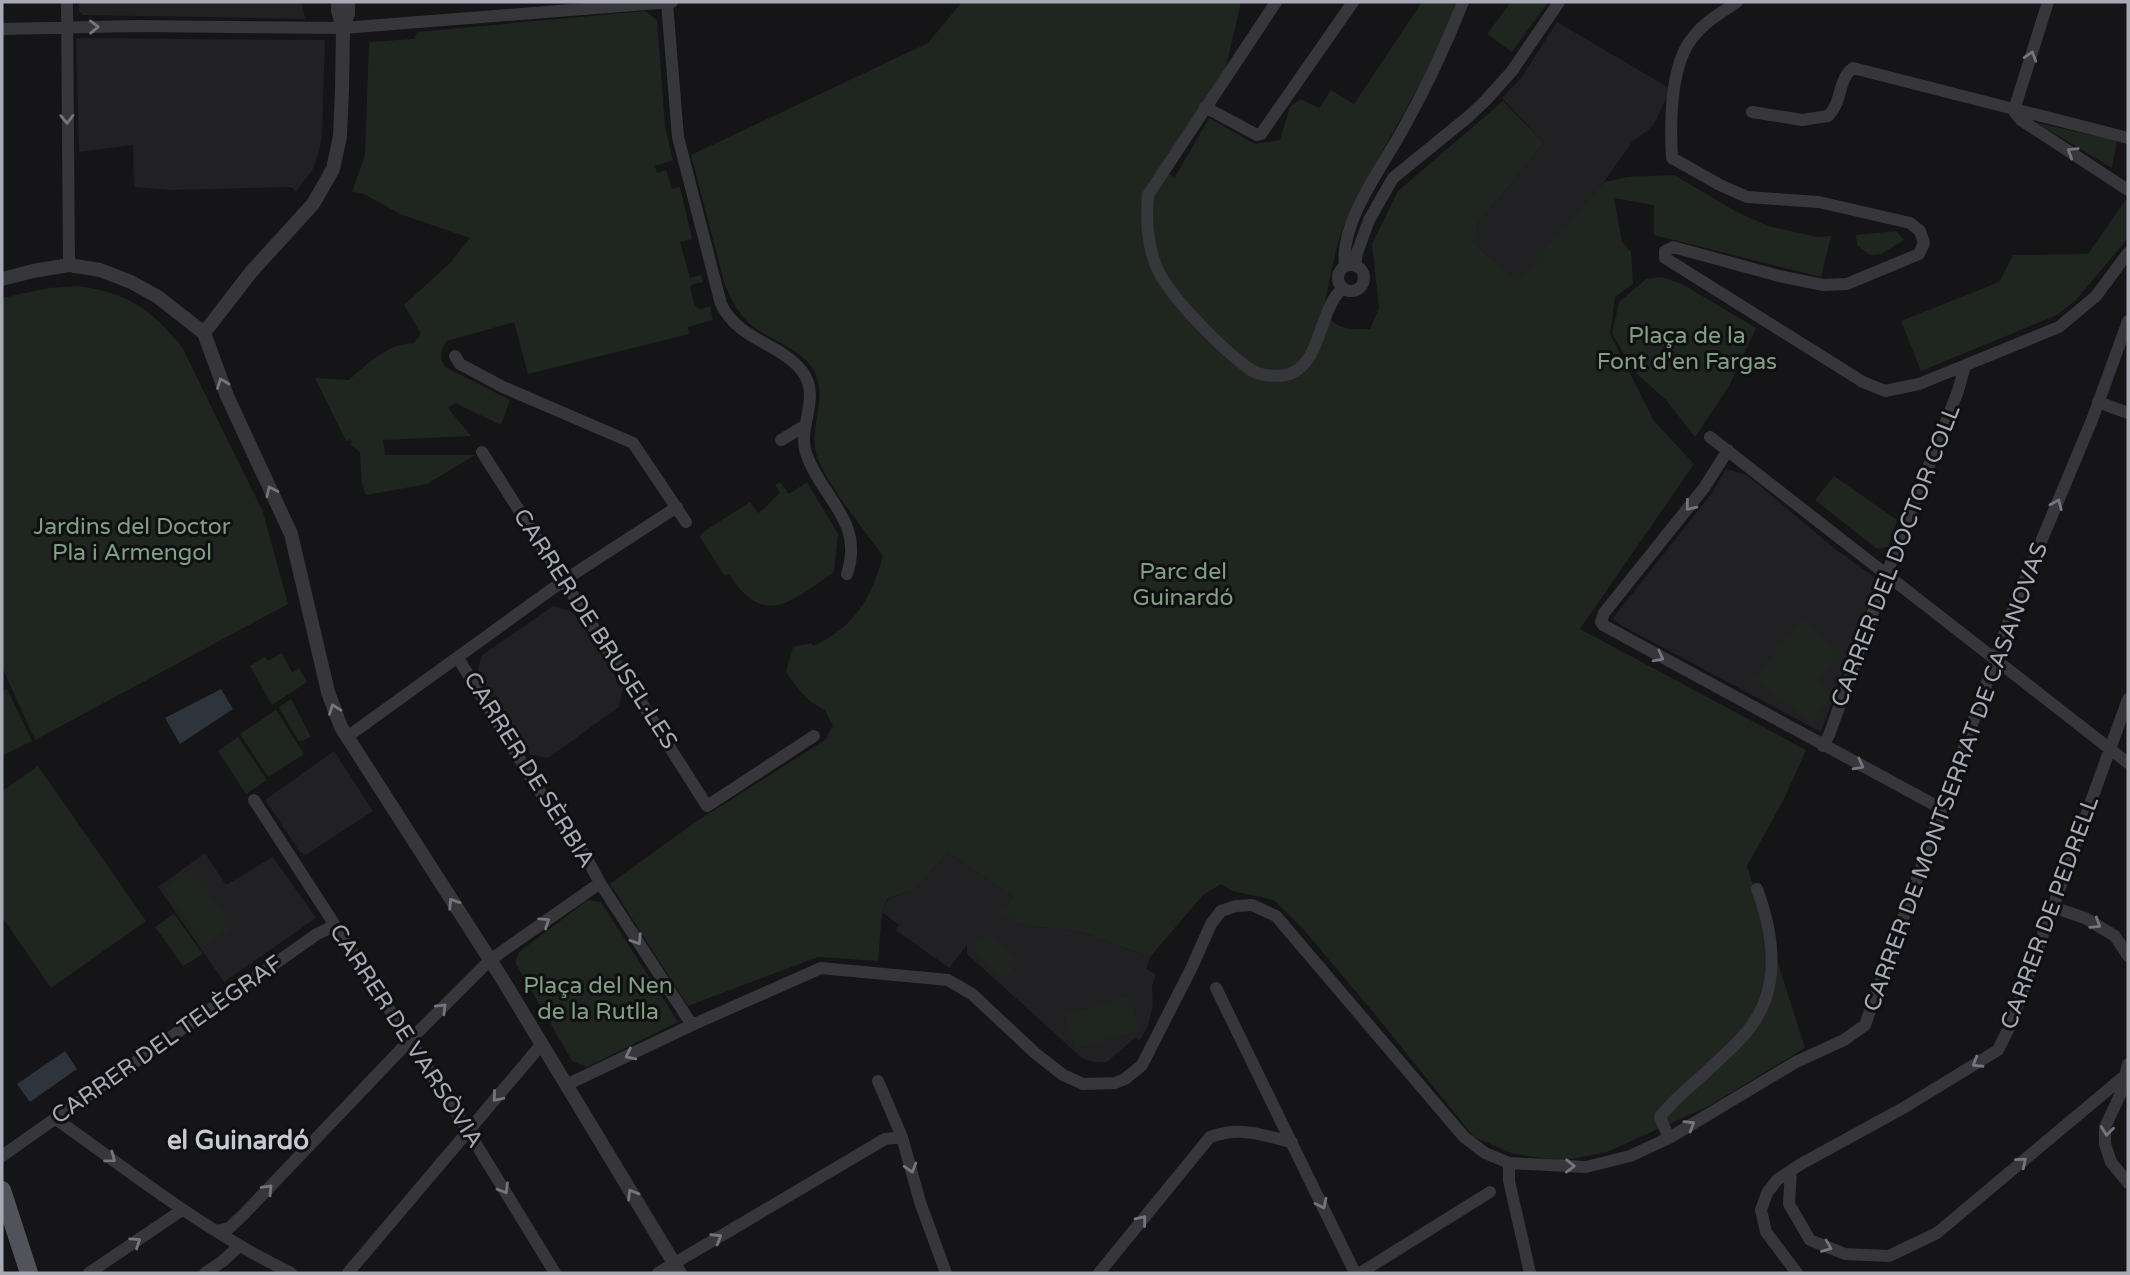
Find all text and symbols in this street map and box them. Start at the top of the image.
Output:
one-way arrow [90,19,100,35]
one-way arrow [2023,50,2037,63]
one-way arrow [59,114,75,125]
one-way arrow [2066,148,2079,161]
park label: Plaça de la Font d'en Fargas [1597,322,1777,376]
one-way arrow [217,378,231,390]
street label: CARRER DEL DOCTOR COLL [1825,401,1967,711]
one-way arrow [266,486,280,499]
one-way arrow [2049,498,2063,511]
one-way arrow [1685,499,1698,511]
street label: CARRER DE BRUSEL·LES [507,504,683,754]
park label: Jardins del Doctor Pla i Armengol [33,513,231,567]
street label: CARRER DE MONTSERRAT DE CASANOVAS [1858,539,2054,1015]
park label: Parc del Guinardó [1132,558,1234,612]
one-way arrow [1652,649,1664,662]
street label: CARRER DE SÈRBIA [457,667,601,873]
one-way arrow [328,704,342,716]
one-way arrow [1852,757,1865,770]
street label: CARRER DE PEDRELL [1995,793,2105,1033]
one-way arrow [449,897,462,910]
one-way arrow [2088,915,2101,928]
one-way arrow [537,917,550,930]
street label: CARRER DE VARSÒVIA [323,919,489,1153]
one-way arrow [629,932,641,945]
street label: CARRER DEL TELÈGRAF [46,950,288,1130]
park label: Plaça del Nen de la Rutlla [523,972,673,1026]
one-way arrow [434,1003,447,1016]
one-way arrow [625,1046,637,1060]
one-way arrow [1972,1055,1985,1068]
one-way arrow [493,1089,505,1102]
one-way arrow [1683,1121,1696,1134]
district label: el Guinardó [167,1125,309,1156]
one-way arrow [2099,1125,2114,1137]
one-way arrow [103,1150,116,1162]
one-way arrow [2014,1158,2027,1170]
one-way arrow [1565,1159,1576,1174]
one-way arrow [902,1162,917,1174]
one-way arrow [496,1182,509,1195]
one-way arrow [259,1185,272,1198]
one-way arrow [627,1188,640,1201]
one-way arrow [1314,1197,1328,1209]
one-way arrow [1134,1215,1146,1228]
one-way arrow [709,1233,722,1246]
one-way arrow [128,1237,141,1250]
one-way arrow [1821,1238,1833,1252]

